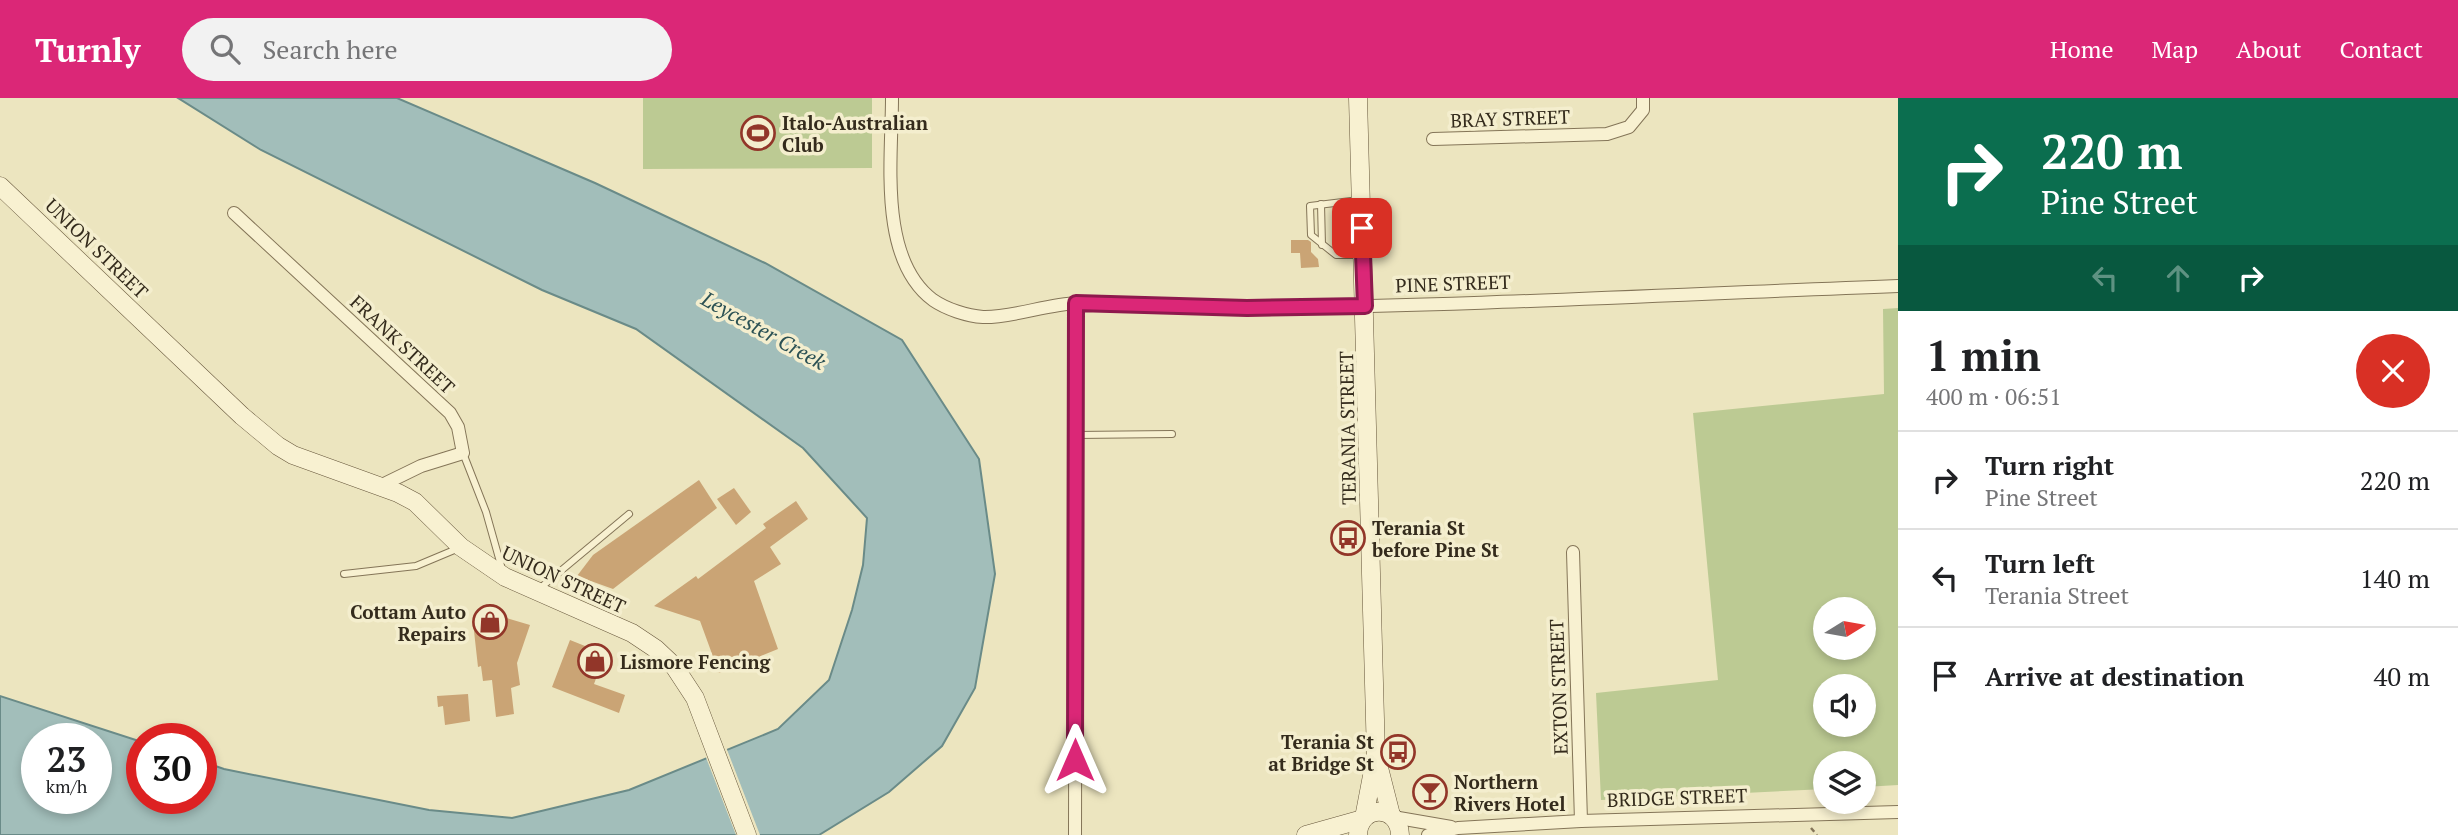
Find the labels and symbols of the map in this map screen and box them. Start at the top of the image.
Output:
street label: BRAY STREET [1450,103,1571,133]
place label: Italo-Australian Club [782,110,929,157]
sports icon: Italo-Australian Club [739,114,777,152]
street label: UNION STREET [40,193,154,304]
pin [1332,198,1392,258]
street label: PINE STREET [1395,268,1511,298]
water label: Leycester Creek [696,284,832,376]
street label: FRANK STREET [345,289,461,399]
street label: TERANIA STREET [1333,351,1361,505]
place label: Terania St before Pine St [1371,515,1500,562]
bus stop icon: Terania St before Pine St [1329,519,1367,557]
street label: UNION STREET [498,539,630,619]
north arrow [1813,597,1876,660]
place label: Cottam Auto Repairs [350,599,466,646]
shop icon: Cottam Auto Repairs [471,603,509,641]
street label: EXTON STREET [1543,619,1573,755]
shop icon: Lismore Fencing [576,642,614,680]
place label: Lismore Fencing [620,649,771,674]
speed limit sign: 30 [126,723,217,814]
position arrow [1038,723,1112,797]
place label: Terania St at Bridge St [1268,729,1374,776]
bus stop icon: Terania St at Bridge St [1379,733,1417,771]
place label: Northern Rivers Hotel [1454,769,1566,816]
bar icon: Northern Rivers Hotel [1411,773,1449,811]
street label: BRIDGE STREET [1606,782,1748,812]

